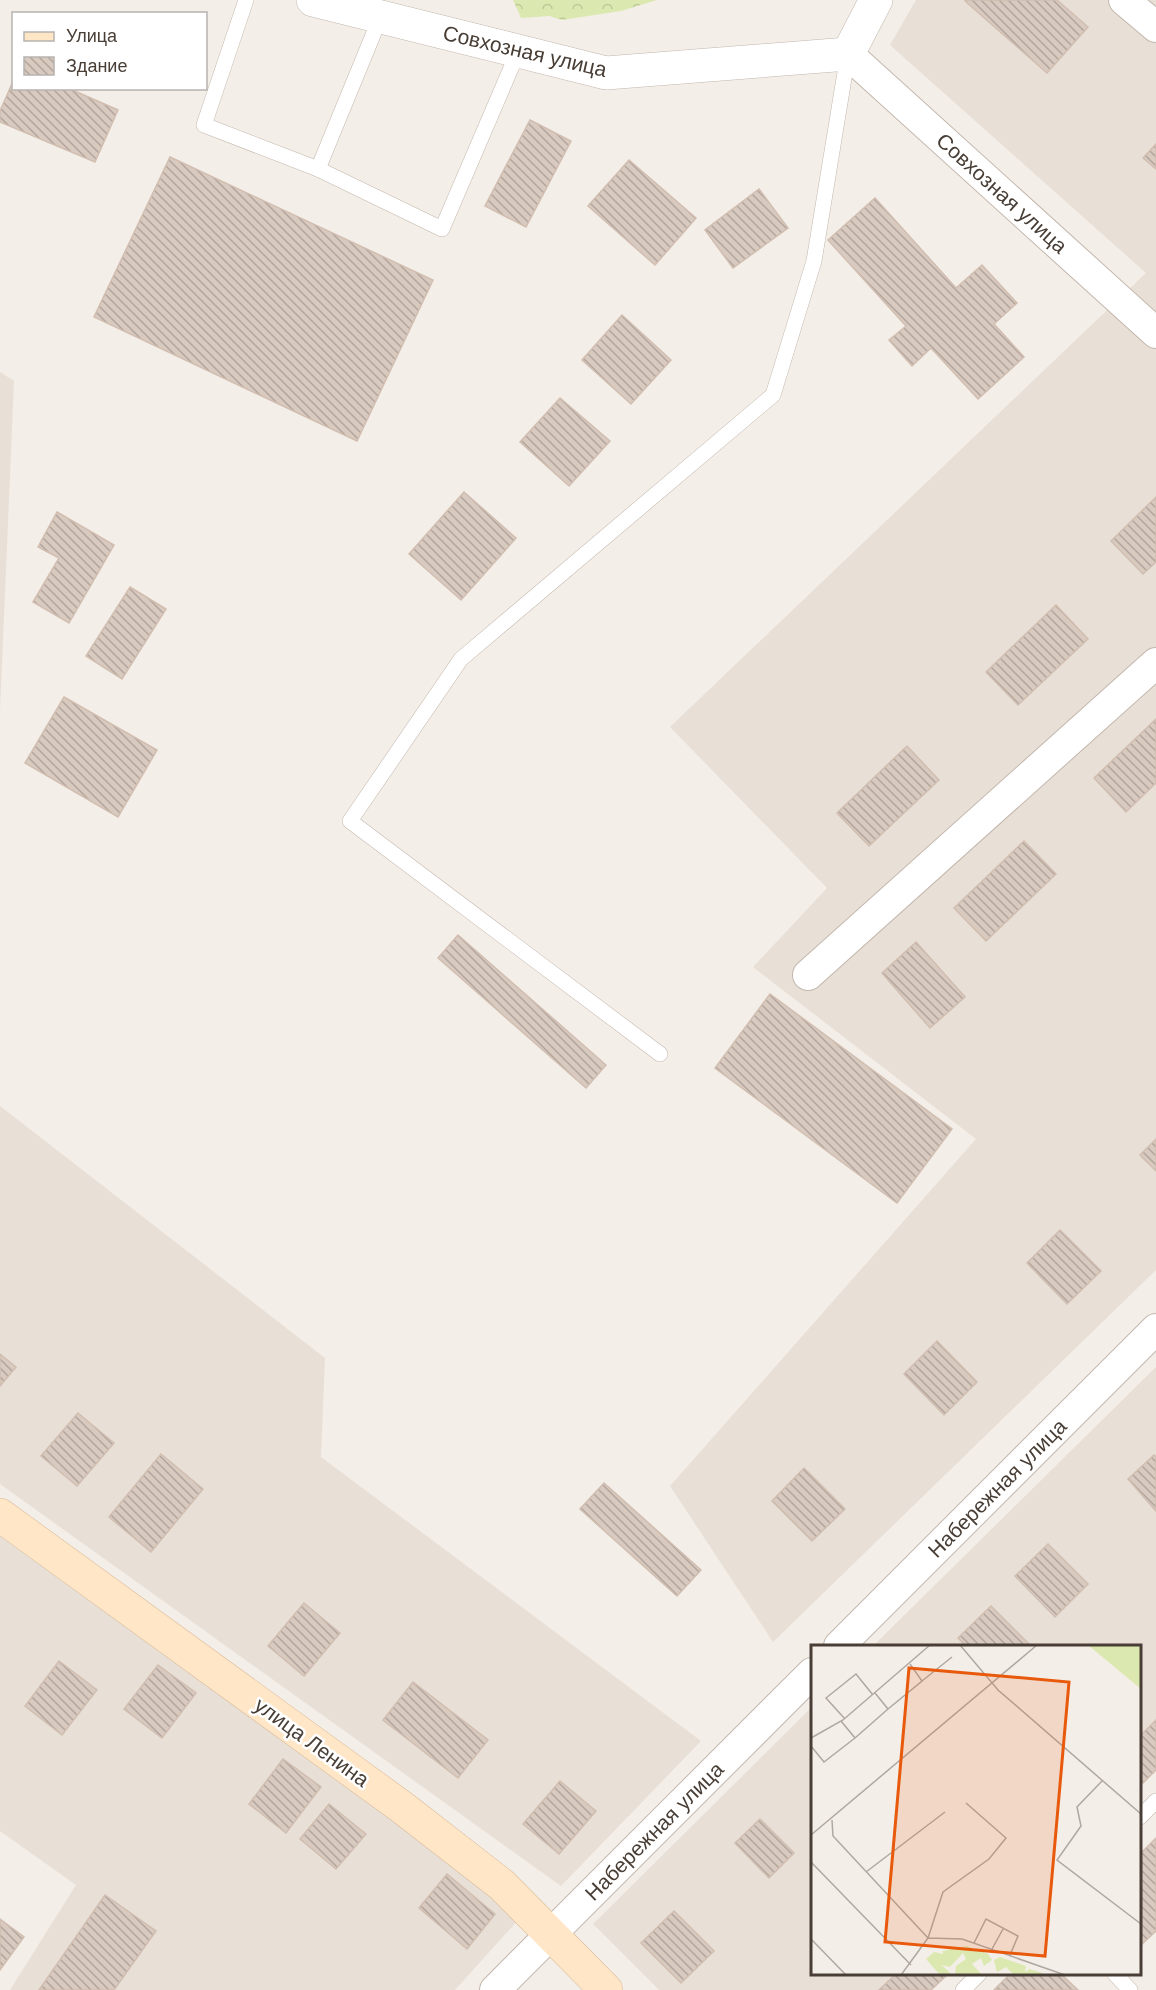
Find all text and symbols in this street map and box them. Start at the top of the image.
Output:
legend [12,12,207,90]
street label: Совхозная улица [441,21,610,81]
text: Улица [66,26,118,46]
text: Здание [66,56,127,76]
street label: Совхозная улица [932,128,1072,258]
street label: Набережная улица [923,1414,1071,1562]
inset map [811,1645,1141,1975]
street label: улица Ленина [250,1693,374,1791]
street label: Набережная улица [580,1757,728,1905]

